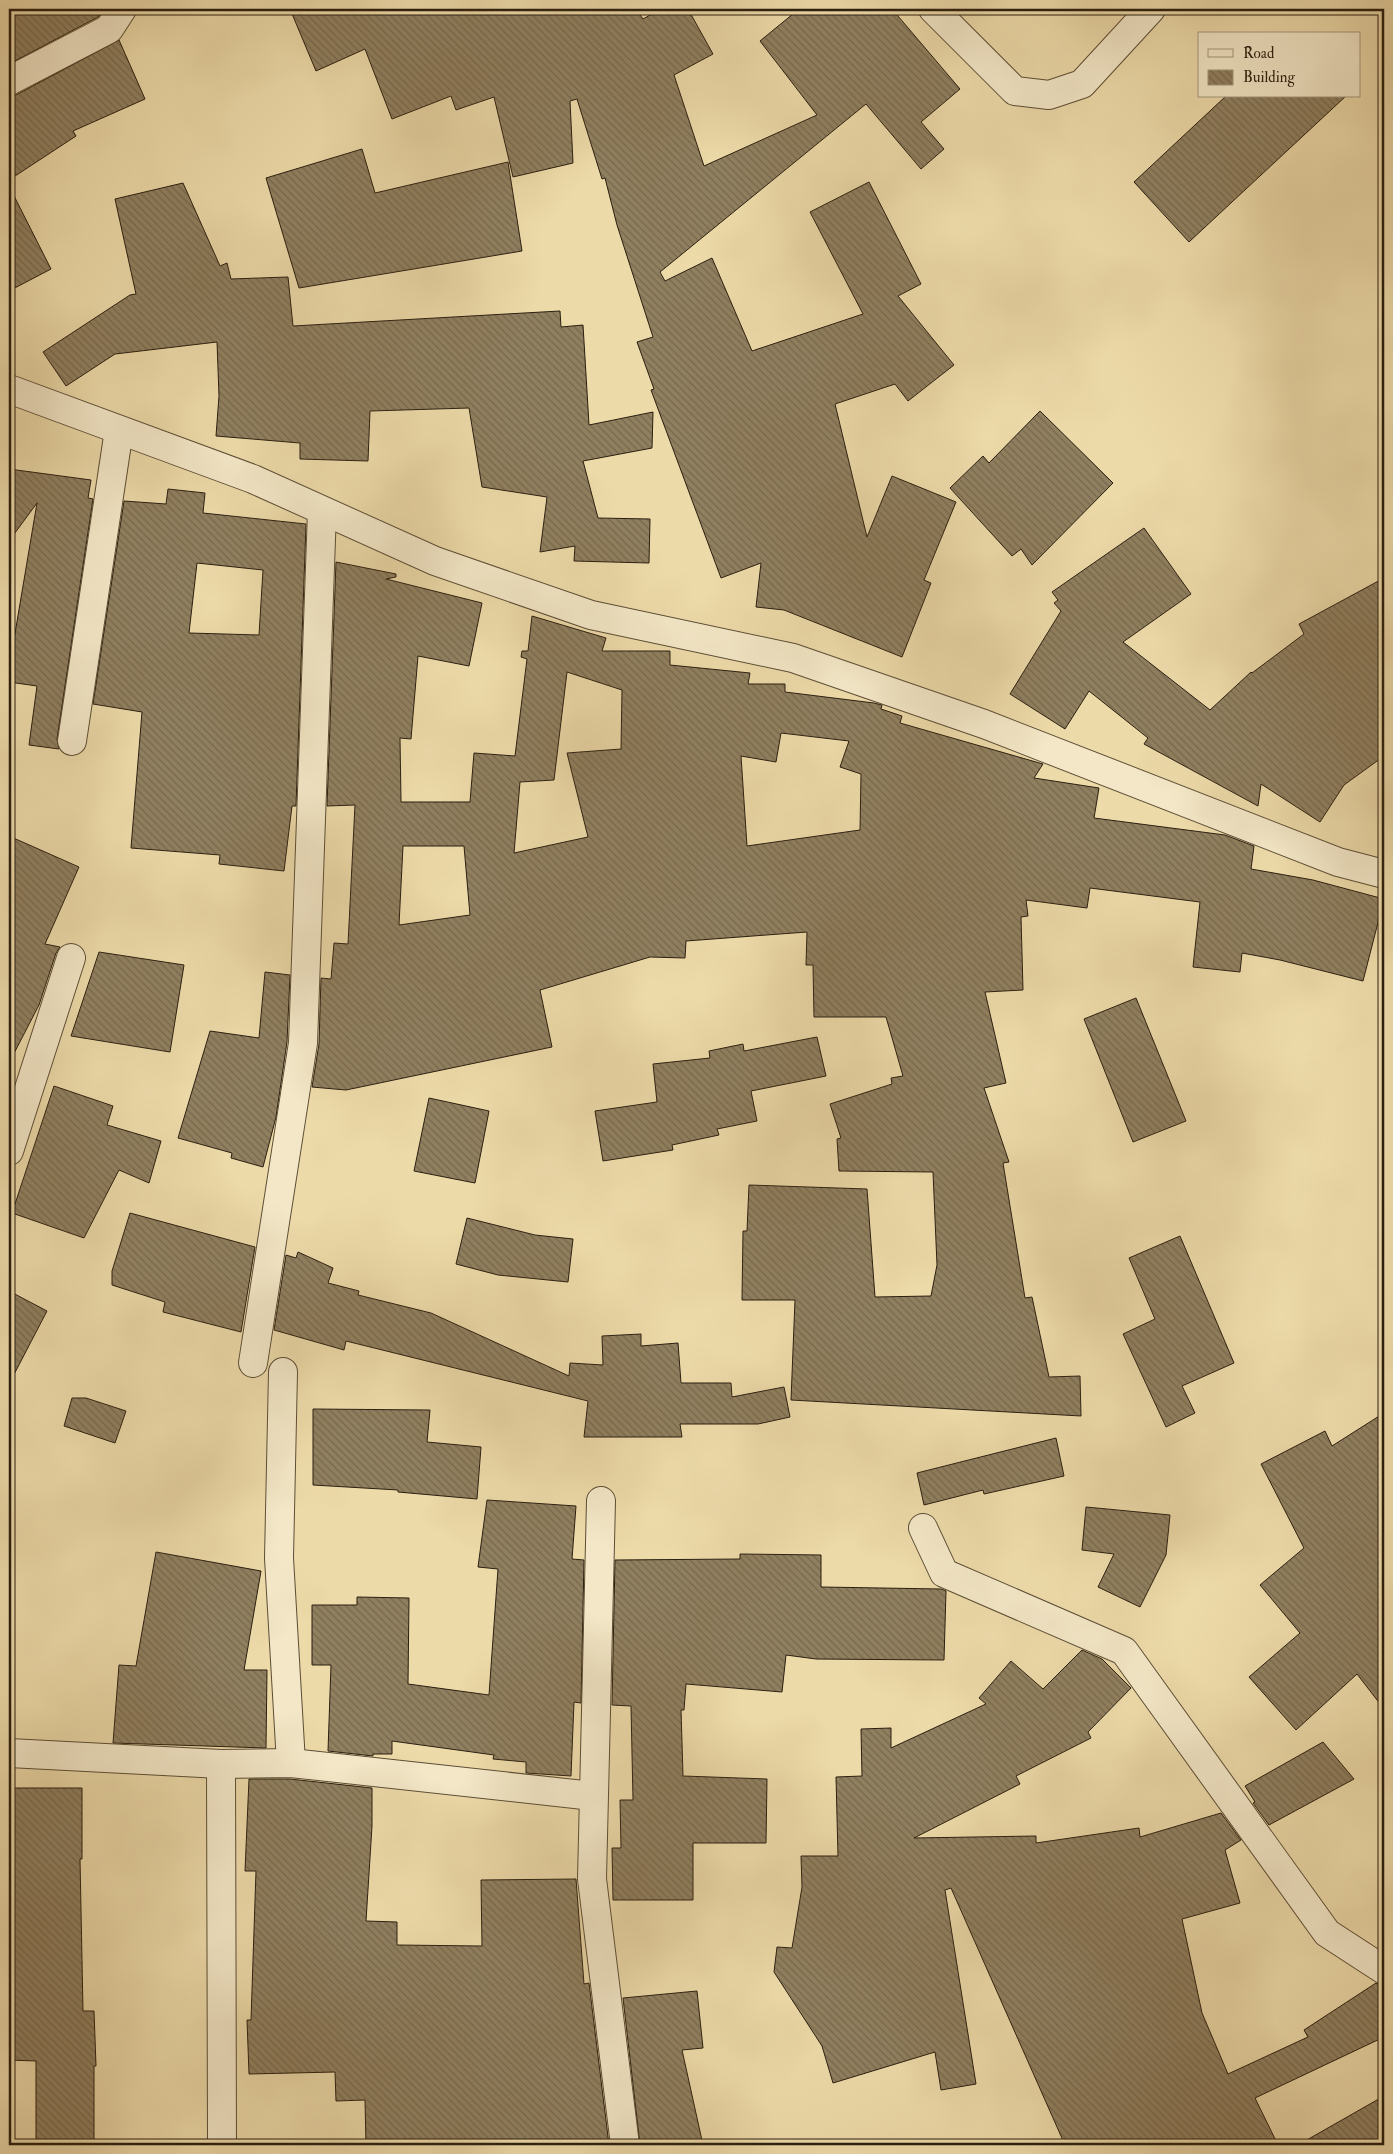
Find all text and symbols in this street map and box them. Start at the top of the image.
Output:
legend [1198,32,1360,98]
text: Road [1243,44,1275,63]
text: Building [1243,68,1295,87]

